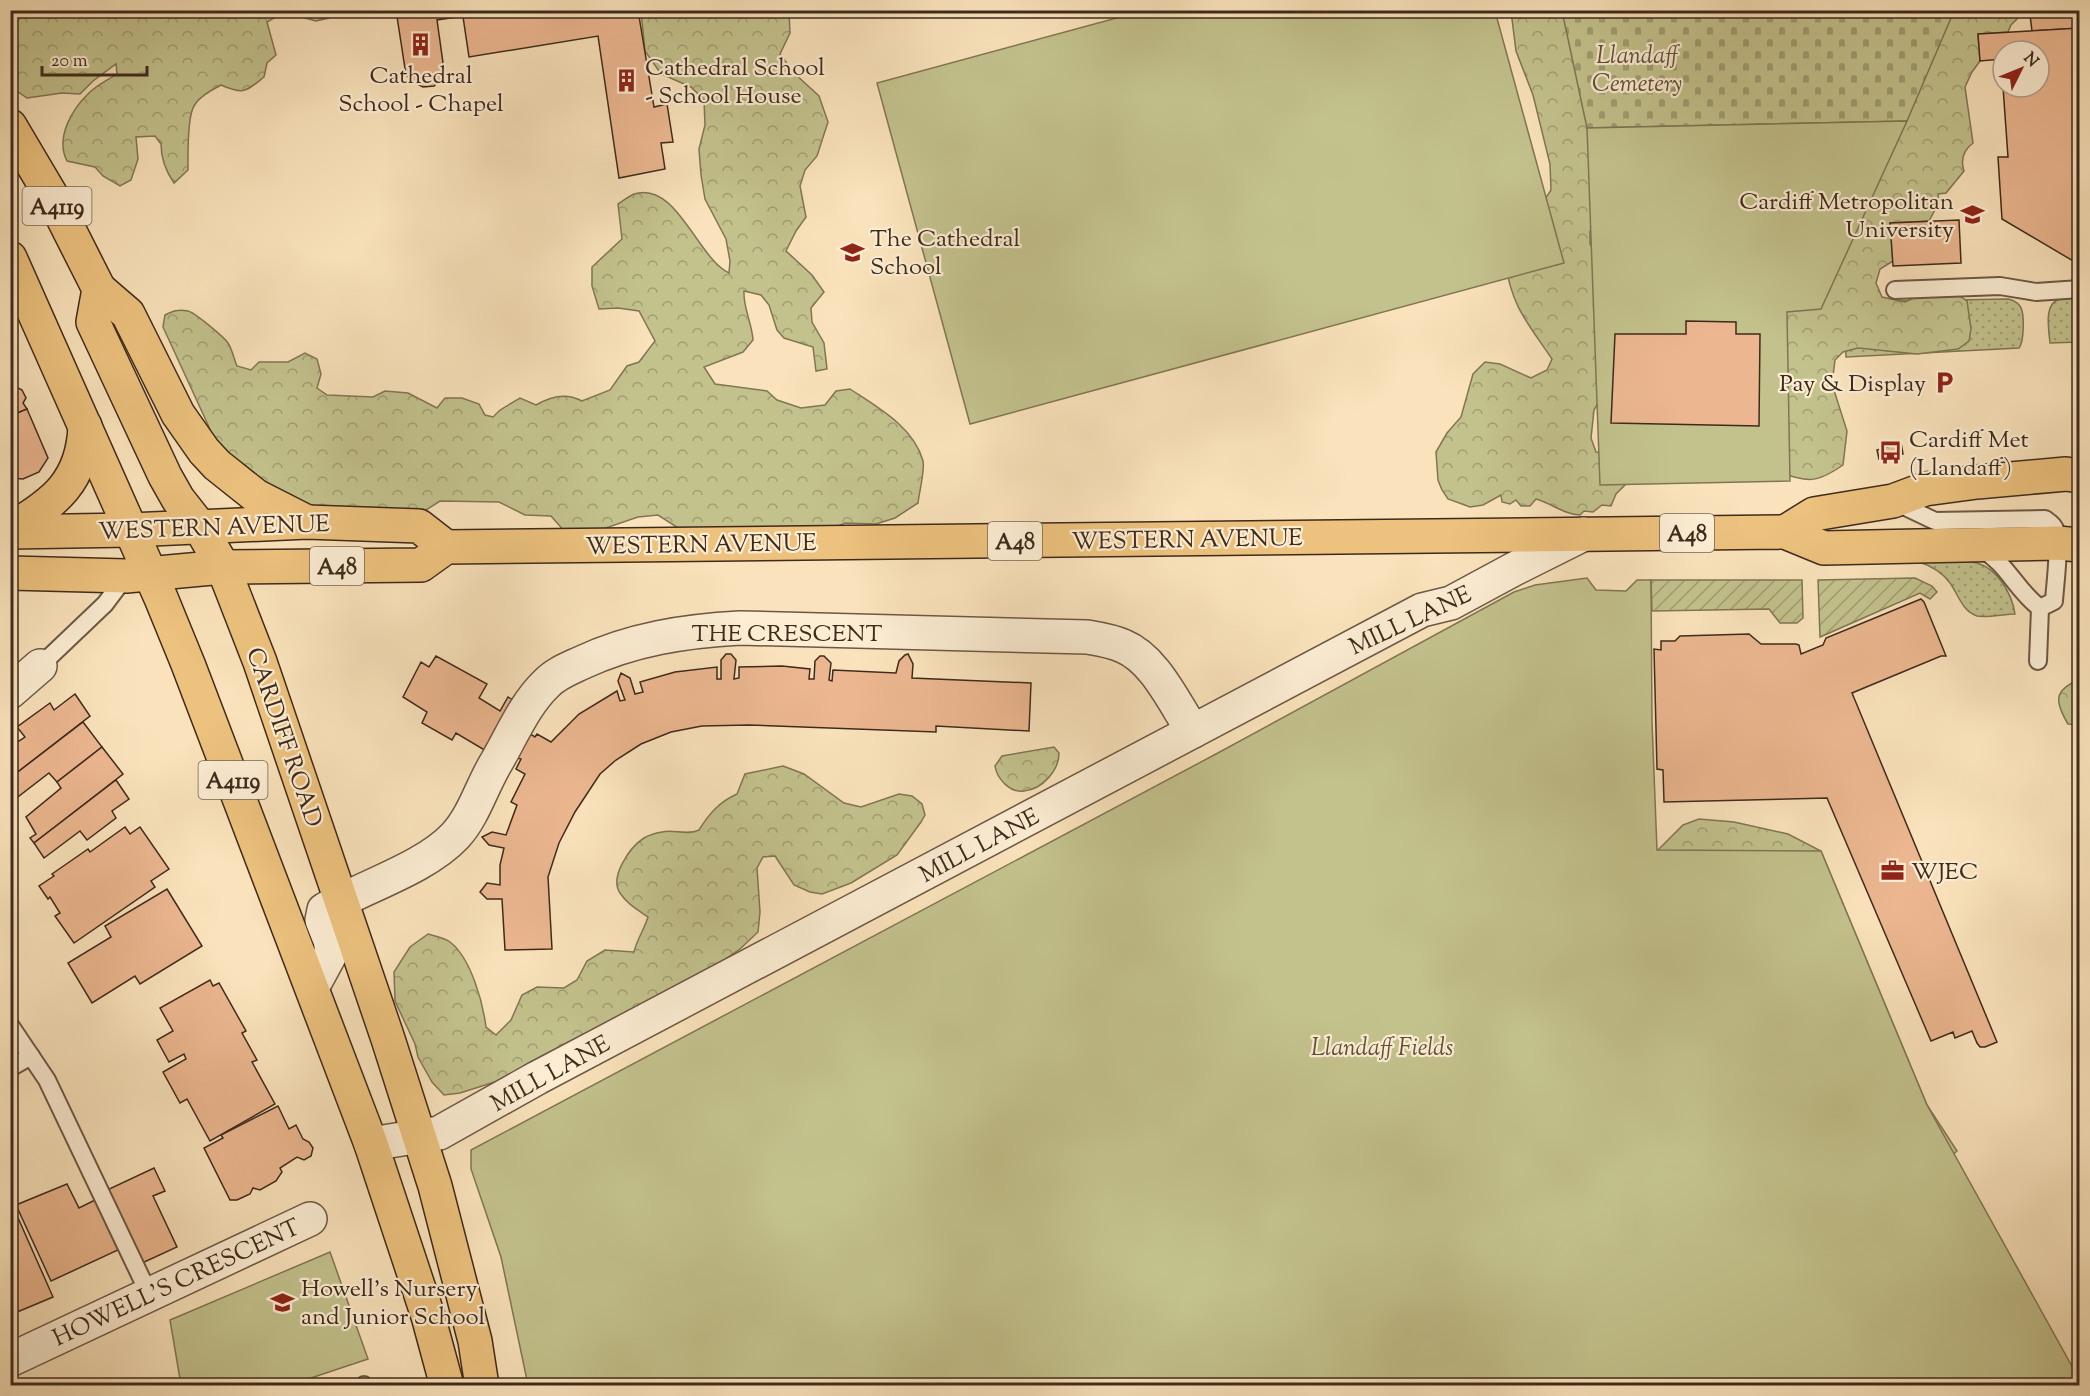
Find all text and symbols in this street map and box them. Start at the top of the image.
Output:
building icon: Cathedral School - Chapel [408,32,434,58]
scale bar [42,39,147,77]
north arrow [1991,39,2051,99]
park label: Llandaff Cemetery [1592,40,1682,102]
text: N [2017,48,2043,73]
text: 20 m [51,49,88,75]
place label: Cathedral School - School House [645,52,825,114]
place label: Cathedral School - Chapel [338,60,504,122]
building icon: Cathedral School - School House [614,68,640,94]
place label: Cardiff Metropolitan University [1739,186,1954,248]
road number: A4119 [22,187,92,225]
school or university icon: Cardiff Metropolitan University [1959,202,1985,228]
place label: The Cathedral School [870,223,1020,285]
school or university icon: The Cathedral School [839,239,865,265]
place label: Pay & Display [1779,368,1926,402]
parking icon: Pay & Display [1931,370,1957,396]
place label: Cardiff Met (Llandaff) [1909,424,2029,486]
bus stop icon: Cardiff Met (Llandaff) [1878,440,1904,466]
street label: WESTERN AVENUE [98,508,331,550]
road number: A48 [1660,514,1714,552]
road number: A48 [988,522,1042,560]
street label: WESTERN AVENUE [1071,522,1304,560]
street label: WESTERN AVENUE [585,527,818,565]
road number: A48 [310,547,364,585]
street label: MILL LANE [1344,578,1478,665]
street label: THE CRESCENT [692,618,882,652]
street label: CARDIFF ROAD [236,643,330,832]
road number: A4119 [198,761,268,799]
street label: MILL LANE [914,801,1046,893]
place label: WJEC [1911,856,1978,890]
office icon: WJEC [1880,858,1906,884]
street label: MILL LANE [485,1028,617,1122]
park label: Llandaff Fields [1311,1032,1453,1066]
street label: HOWELL'S CRESCENT [48,1211,306,1356]
place label: Howell's Nursery and Junior School [301,1273,486,1335]
school or university icon: Howell's Nursery and Junior School [270,1289,296,1315]

